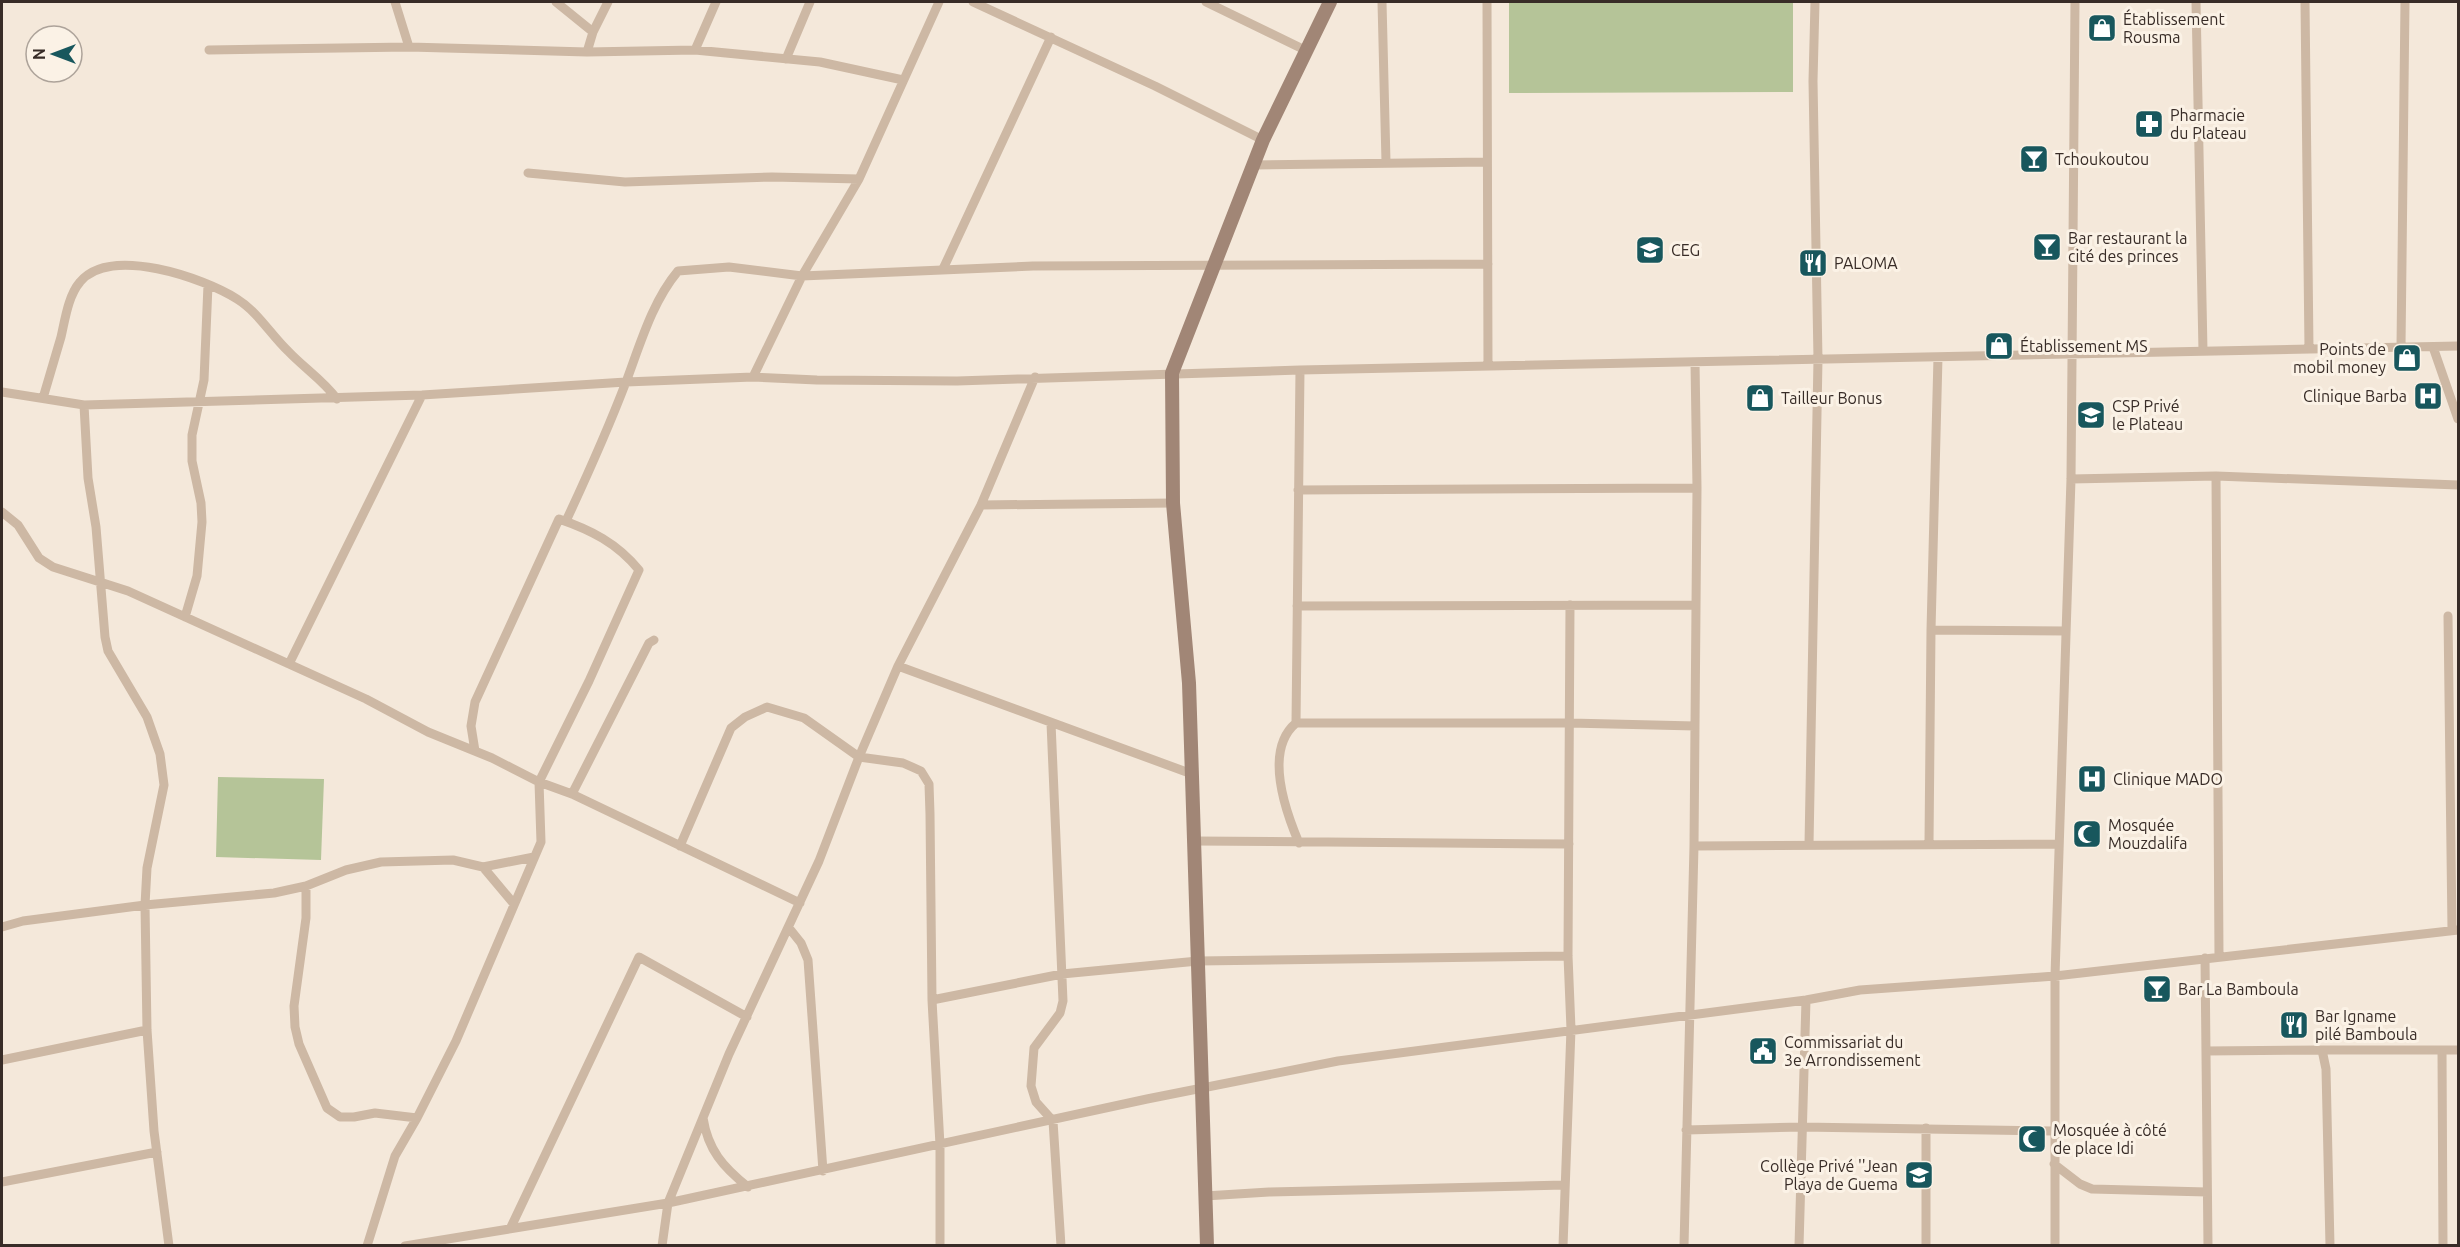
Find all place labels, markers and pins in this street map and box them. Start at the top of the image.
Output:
place label: Établissement Rousma [2123,8,2225,46]
shop icon: Établissement Rousma [2086,12,2118,44]
place label: Pharmacie du Plateau [2170,106,2247,142]
pharmacy icon: Pharmacie du Plateau [2133,108,2165,140]
bar icon: Tchoukoutou [2018,143,2050,175]
place label: Tchoukoutou [2055,150,2149,168]
place label: Bar restaurant la cité des princes [2068,229,2187,265]
bar icon: Bar restaurant la cité des princes [2031,231,2063,263]
school or university icon: CEG [1634,234,1666,266]
place label: CEG [1671,241,1700,259]
restaurant icon: PALOMA [1797,247,1829,279]
place label: PALOMA [1834,254,1898,272]
shop icon: Établissement MS [1983,330,2015,362]
place label: Établissement MS [2020,335,2148,355]
place label: Points de mobil money [2293,340,2386,376]
shop icon: Points de mobil money [2391,342,2423,374]
hospital icon: Clinique Barba [2412,380,2444,412]
shop icon: Tailleur Bonus [1744,382,1776,414]
place label: Clinique Barba [2303,387,2407,405]
place label: Tailleur Bonus [1781,389,1882,407]
place label: CSP Privé le Plateau [2112,397,2183,433]
school or university icon: CSP Privé le Plateau [2075,399,2107,431]
hospital icon: Clinique MADO [2076,763,2108,795]
place label: Clinique MADO [2113,770,2223,788]
place label: Mosquée Mouzdalifa [2108,816,2188,852]
mosque icon: Mosquée Mouzdalifa [2071,818,2103,850]
bar icon: Bar La Bamboula [2141,973,2173,1005]
place label: Bar La Bamboula [2178,980,2299,998]
place label: Bar Igname pilé Bamboula [2315,1007,2417,1043]
restaurant icon: Bar Igname pilé Bamboula [2278,1009,2310,1041]
place label: Commissariat du 3e Arrondissement [1784,1033,1921,1069]
public building icon: Commissariat du 3e Arrondissement [1747,1035,1779,1067]
place label: Mosquée à côté de place Idi [2053,1121,2167,1157]
mosque icon: Mosquée à côté de place Idi [2016,1123,2048,1155]
place label: Collège Privé ''Jean Playa de Guema [1760,1157,1898,1193]
school or university icon: Collège Privé ''Jean Playa de Guema [1903,1159,1935,1191]

